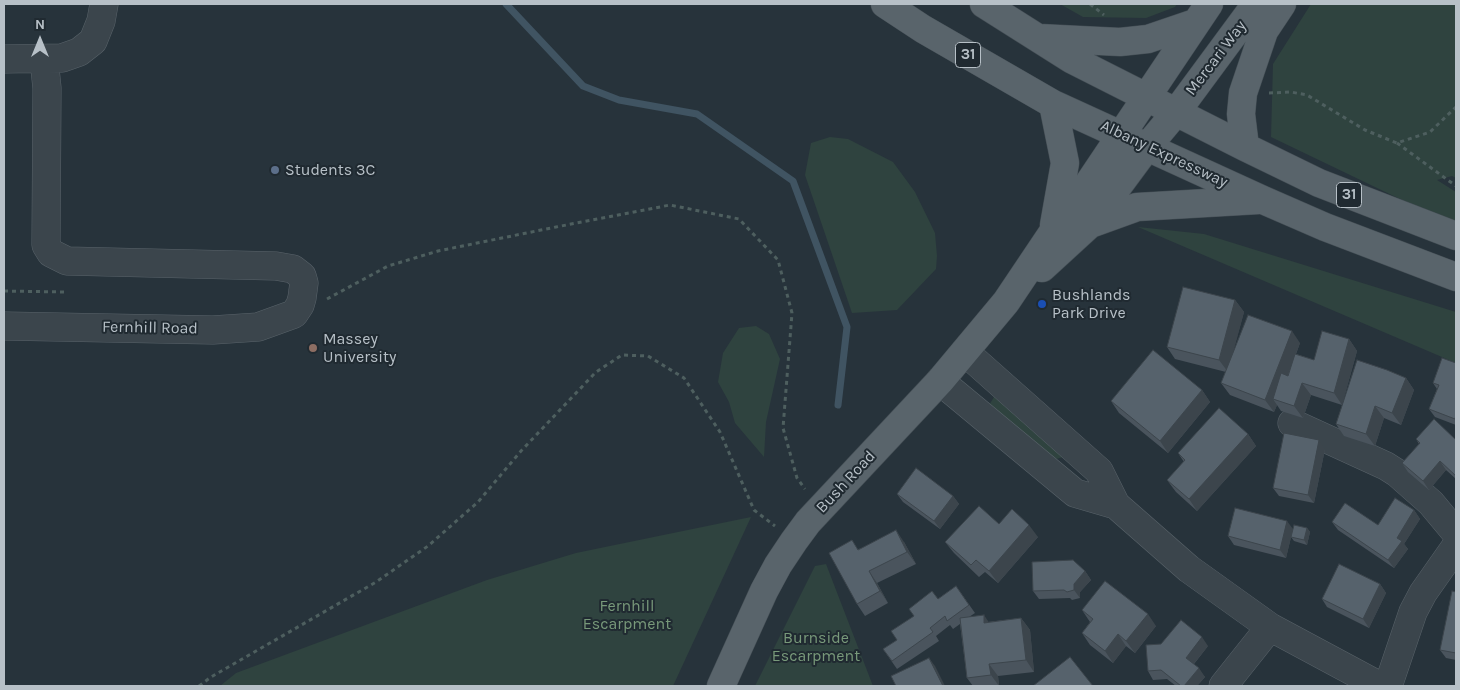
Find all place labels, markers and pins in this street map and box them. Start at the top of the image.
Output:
place label: Students 3C [285,160,375,180]
marker: Students 3C [269,164,281,176]
place label: Bushlands Park Drive [1052,285,1131,323]
marker: Bushlands Park Drive [1036,298,1048,310]
place label: Massey University [323,329,397,367]
marker: Massey University [307,342,319,354]

